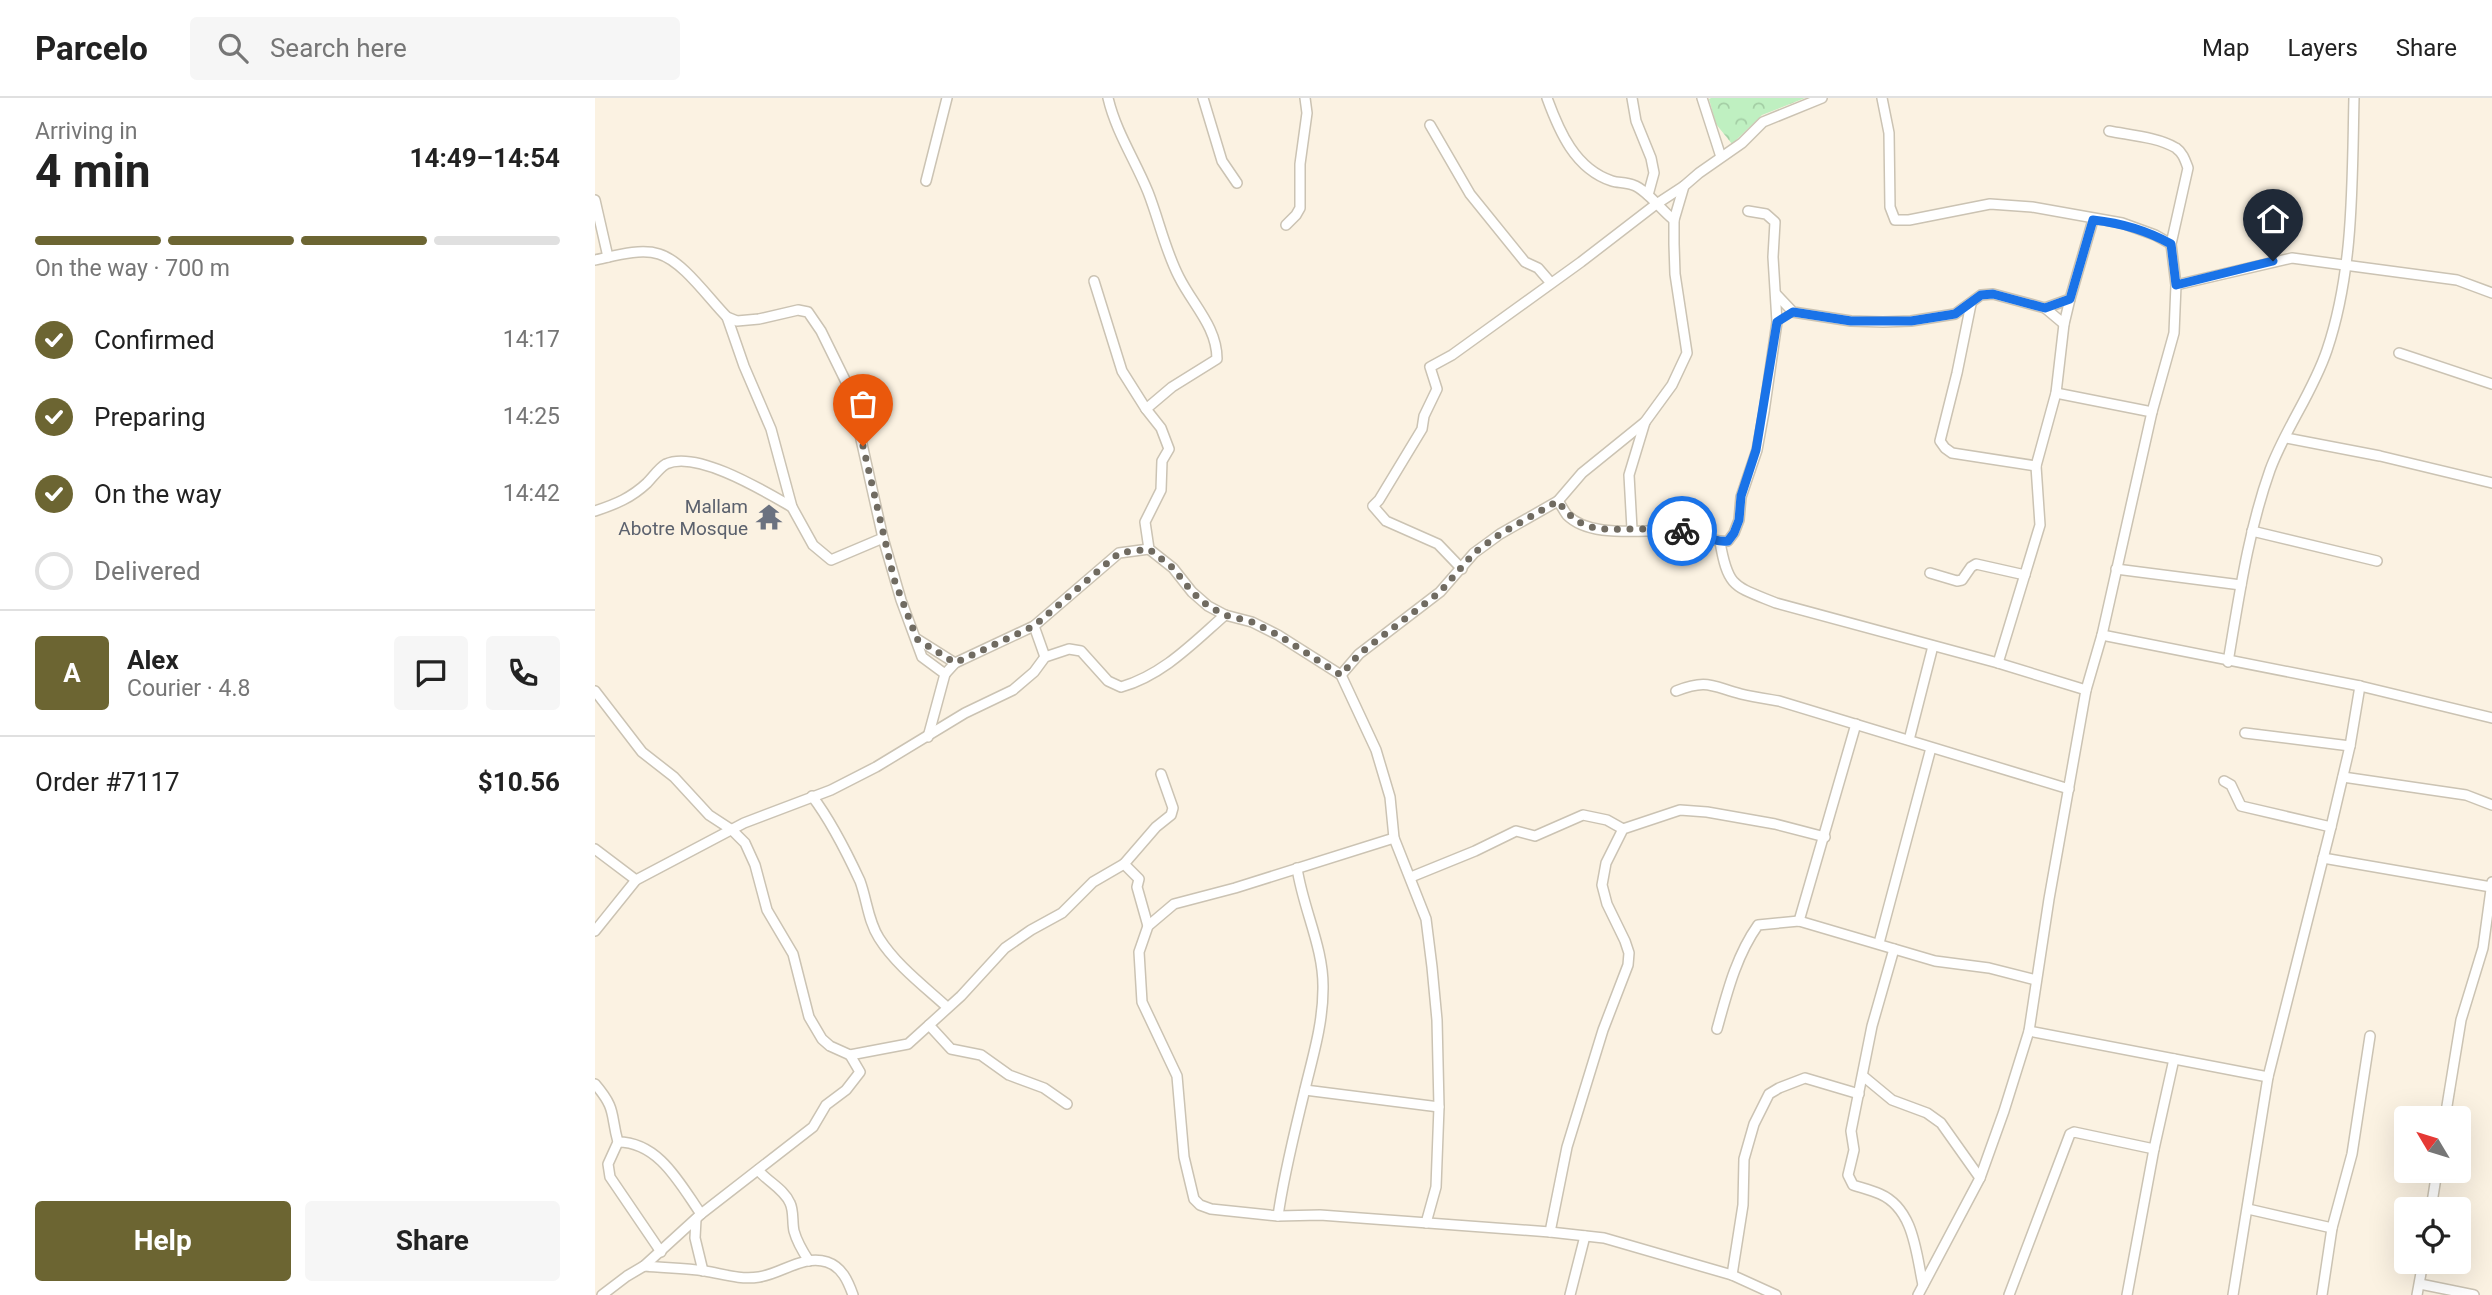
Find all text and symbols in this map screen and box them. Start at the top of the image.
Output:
search box [190,17,680,80]
text: Parcelo [35,29,148,68]
icon: search [214,29,252,67]
text: Search here [270,33,407,63]
text: Map [2202,34,2250,62]
text: Layers [2288,34,2358,62]
text: Share [2396,34,2457,62]
text: Arriving in [35,118,138,145]
text: 14:49–14:54 [410,143,560,173]
text: 4 min [35,144,151,198]
pin [2243,189,2303,261]
icon: home [2254,200,2292,238]
text: On the way · 700 m [35,255,230,282]
icon: check [35,321,73,359]
text: Confirmed [94,325,215,355]
text: 14:17 [503,326,560,353]
pin [833,374,893,446]
icon: bag [844,385,882,423]
icon: check [35,398,73,436]
text: Preparing [94,402,206,432]
text: 14:25 [503,403,560,430]
icon: check [35,475,73,513]
text: On the way [94,479,222,509]
text: 14:42 [503,480,560,507]
place label: Mallam Abotre Mosque [618,495,748,540]
courier [1647,496,1717,566]
temple icon: Mallam Abotre Mosque [754,502,784,532]
icon: bike [1663,512,1701,550]
text: Delivered [94,556,201,586]
button: chat [394,636,468,710]
button: phone [486,636,560,710]
text: Alex [127,645,179,675]
text: A [63,658,81,688]
text: Courier · 4.8 [127,675,250,702]
text: Order #7117 [35,767,180,797]
text: $10.56 [478,767,560,797]
north arrow [2394,1106,2471,1183]
map controls [2394,1106,2471,1274]
button: locate [2394,1197,2471,1274]
button: Help [35,1201,291,1281]
button: Share [305,1201,560,1281]

